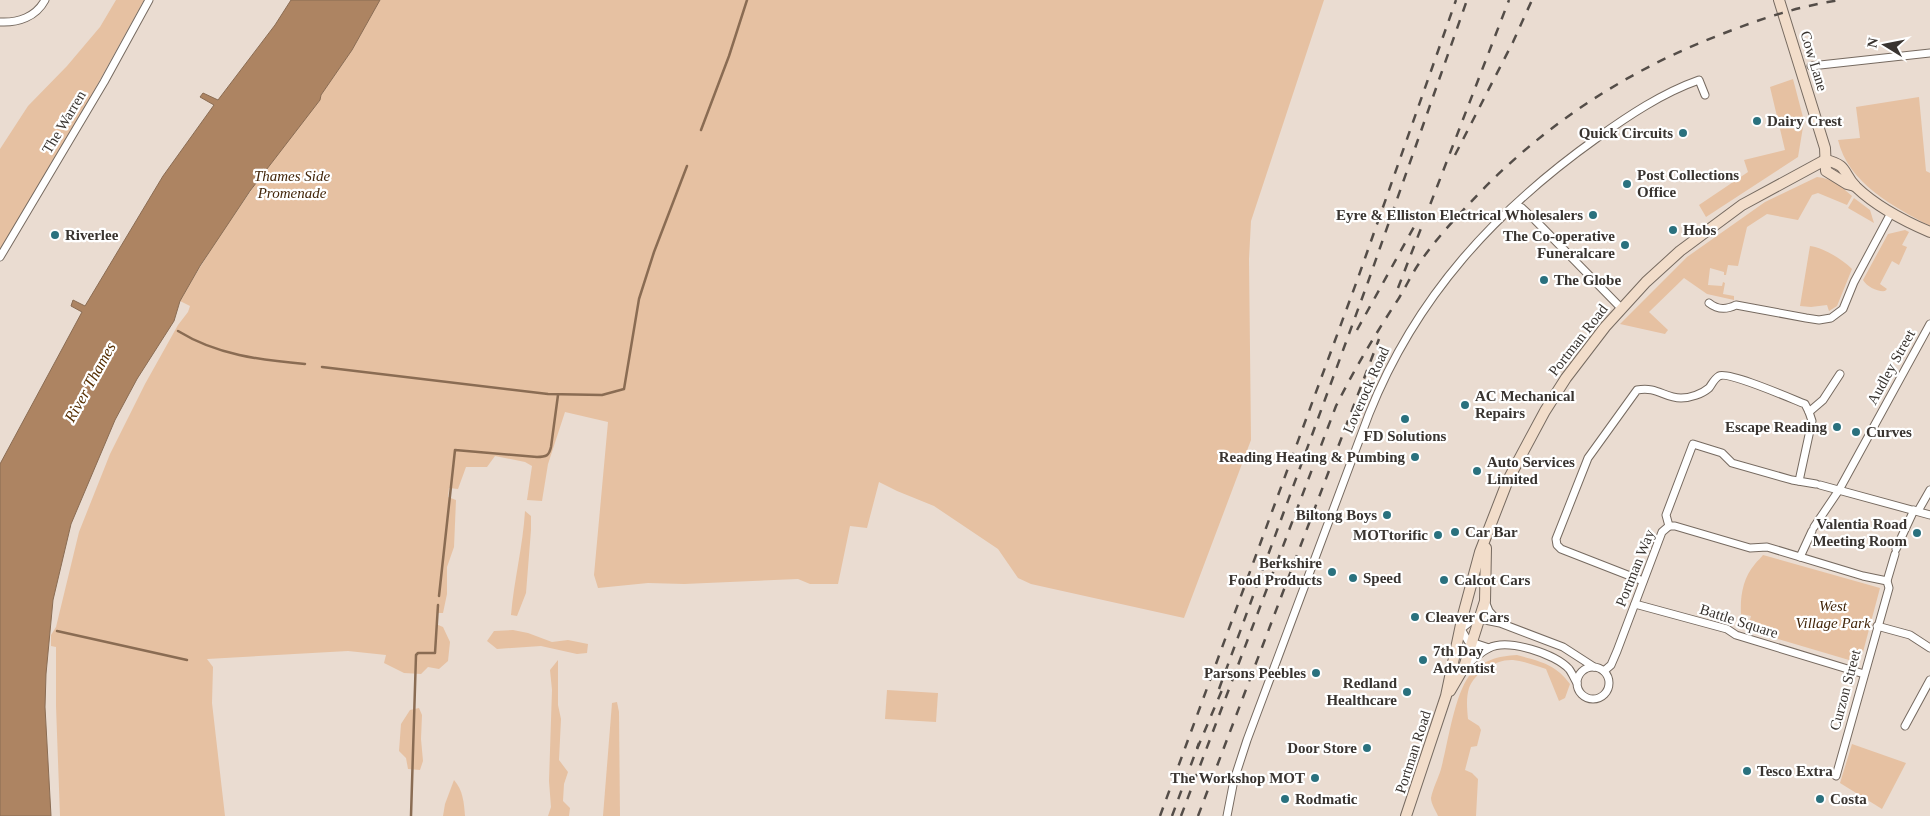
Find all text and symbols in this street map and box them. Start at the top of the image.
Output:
north arrow [1860,20,1910,70]
street label: Cow Lane [1797,29,1831,93]
text: N [1864,37,1881,49]
street label: The Warren [39,87,89,156]
place label: Dairy Crest [1767,113,1842,129]
marker: Dairy Crest [1751,115,1763,127]
place label: Quick Circuits [1579,125,1673,141]
marker: Quick Circuits [1677,127,1689,139]
place label: Post Collections Office [1637,167,1739,200]
park label: Thames Side Promenade [254,168,330,201]
marker: Post Collections Office [1621,178,1633,190]
place label: Eyre & Elliston Electrical Wholesalers [1336,207,1583,223]
marker: Eyre & Elliston Electrical Wholesalers [1587,209,1599,221]
place label: Hobs [1683,222,1717,238]
marker: Hobs [1667,224,1679,236]
place label: Riverlee [65,227,119,243]
place label: The Co-operative Funeralcare [1503,228,1615,261]
marker: Riverlee [49,229,61,241]
marker: The Co-operative Funeralcare [1619,239,1631,251]
place label: The Globe [1554,272,1621,288]
marker: The Globe [1538,274,1550,286]
street label: Portman Road [1545,301,1611,379]
street label: Audley Street [1864,326,1918,407]
water label: River Thames [61,339,119,426]
street label: Loverock Road [1340,344,1392,436]
place label: AC Mechanical Repairs [1475,388,1575,421]
marker: AC Mechanical Repairs [1459,399,1471,411]
marker: FD Solutions [1399,413,1411,425]
place label: Escape Reading [1725,419,1827,435]
marker: Escape Reading [1831,421,1843,433]
place label: Curves [1866,424,1912,440]
marker: Curves [1850,426,1862,438]
place label: FD Solutions [1364,428,1447,444]
place label: Reading Heating & Pumbing [1219,449,1405,465]
marker: Reading Heating & Pumbing [1409,451,1421,463]
place label: Auto Services Limited [1487,454,1575,487]
marker: Auto Services Limited [1471,465,1483,477]
place label: Biltong Boys [1296,507,1377,523]
marker: Biltong Boys [1381,509,1393,521]
place label: Valentia Road Meeting Room [1812,516,1908,549]
place label: Car Bar [1465,524,1518,540]
marker: Car Bar [1449,526,1461,538]
place label: MOTtorific [1353,527,1428,543]
street label: Portman Way [1612,527,1658,609]
marker: Valentia Road Meeting Room [1911,527,1923,539]
marker: MOTtorific [1432,529,1444,541]
place label: Berkshire Food Products [1229,555,1322,588]
marker: Berkshire Food Products [1326,566,1338,578]
place label: Speed [1363,570,1402,586]
marker: Speed [1347,572,1359,584]
place label: Calcot Cars [1454,572,1530,588]
marker: Calcot Cars [1438,574,1450,586]
park label: West Village Park [1795,598,1871,631]
street label: Battle Square [1698,601,1780,641]
place label: Cleaver Cars [1425,609,1509,625]
marker: Cleaver Cars [1409,611,1421,623]
place label: 7th Day Adventist [1433,643,1495,676]
street label: Curzon Street [1827,647,1864,732]
marker: 7th Day Adventist [1417,654,1429,666]
place label: Parsons Peebles [1204,665,1306,681]
marker: Parsons Peebles [1310,667,1322,679]
place label: Redland Healthcare [1326,675,1398,708]
marker: Redland Healthcare [1401,686,1413,698]
street label: Portman Road [1392,708,1434,795]
place label: Door Store [1287,740,1357,756]
marker: Door Store [1361,742,1373,754]
place label: Tesco Extra [1757,763,1833,779]
marker: Tesco Extra [1741,765,1753,777]
place label: The Workshop MOT [1170,770,1305,786]
marker: The Workshop MOT [1309,772,1321,784]
place label: Rodmatic [1295,791,1358,807]
place label: Costa [1830,791,1867,807]
marker: Rodmatic [1279,793,1291,805]
marker: Costa [1814,793,1826,805]

